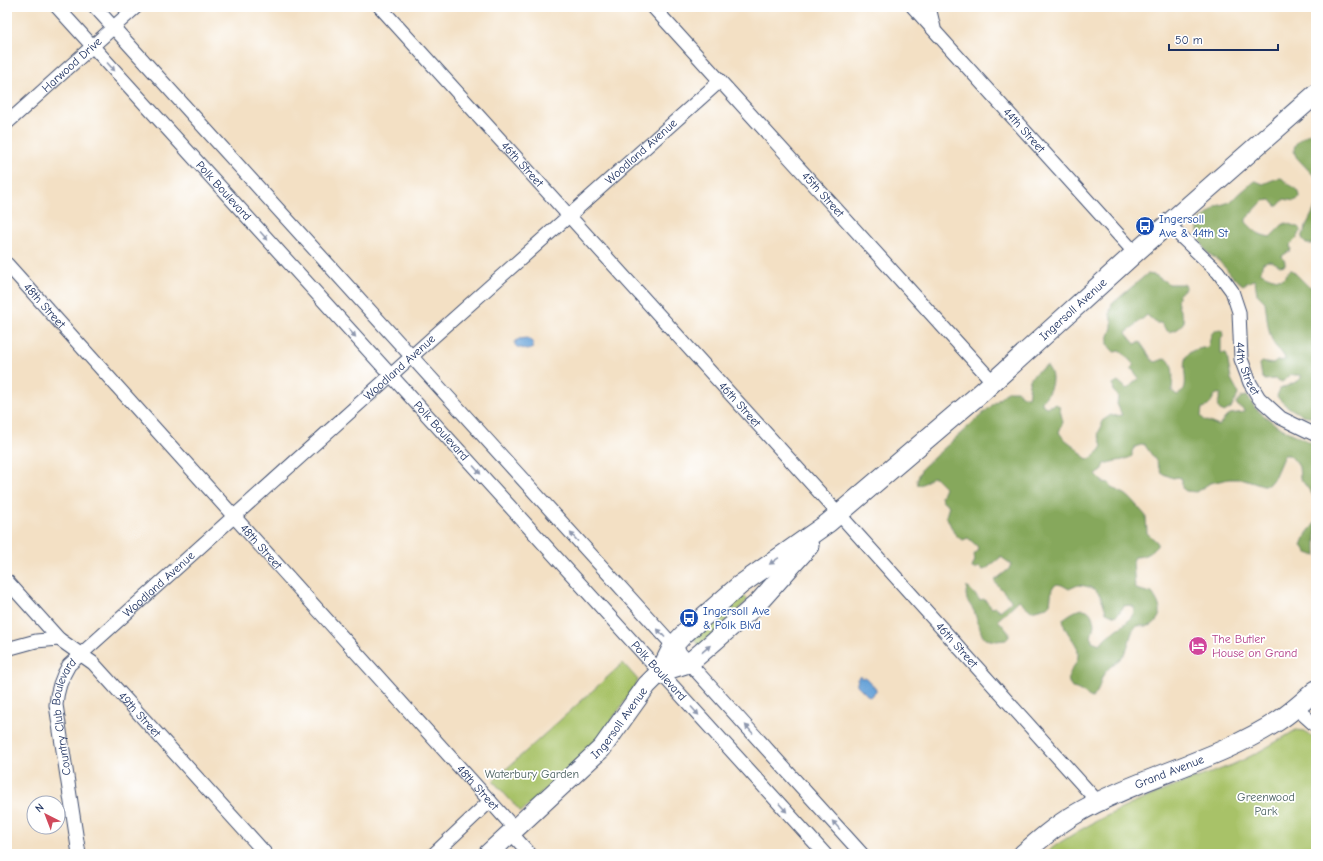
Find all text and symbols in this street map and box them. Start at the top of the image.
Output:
scale bar [1169,26,1278,52]
text: 50 m [1175,33,1203,47]
street label: Harwood Drive [39,34,104,95]
one-way arrow [107,62,116,72]
street label: 44th Street [1000,105,1048,156]
street label: Woodland Avenue [602,116,680,187]
street label: 46th Street [498,139,547,190]
street label: Polk Boulevard [193,158,254,223]
street label: 45th Street [799,169,847,220]
place label: Ingersoll Ave & 44th St [1159,212,1229,240]
bus stop icon: Ingersoll Ave & 44th St [1134,215,1156,237]
one-way arrow [260,231,269,241]
street label: Ingersoll Avenue [1037,275,1109,343]
street label: 48th Street [21,280,69,332]
one-way arrow [347,327,356,338]
street label: Woodland Avenue [361,332,438,403]
street label: 44th Street [1233,342,1263,398]
street label: 46th Street [716,379,764,430]
street label: Polk Boulevard [411,398,472,463]
one-way arrow [472,465,481,476]
street label: 48th Street [237,521,285,572]
one-way arrow [570,532,579,541]
street label: Woodland Avenue [120,548,197,620]
one-way arrow [768,557,779,565]
place label: Ingersoll Ave & Polk Blvd [703,604,770,632]
bus stop icon: Ingersoll Ave & Polk Blvd [678,607,700,629]
street label: 46th Street [933,619,981,671]
one-way arrow [657,628,666,638]
place label: The Butler House on Grand [1212,632,1297,660]
hotel icon: The Butler House on Grand [1187,635,1209,657]
street label: Polk Boulevard [628,638,689,703]
one-way arrow [701,644,711,653]
street label: Country Club Boulevard [49,655,79,777]
street label: Ingersoll Avenue [588,684,650,762]
street label: 49th Street [116,689,164,740]
one-way arrow [691,706,700,717]
one-way arrow [744,724,753,734]
street label: Grand Avenue [1133,752,1206,792]
street label: 48th Street [454,762,502,813]
park label: Waterbury Garden [485,767,579,781]
park label: Greenwood Park [1237,790,1295,818]
north arrow [26,795,66,835]
text: N [33,801,47,815]
one-way arrow [778,803,787,812]
one-way arrow [832,820,841,830]

